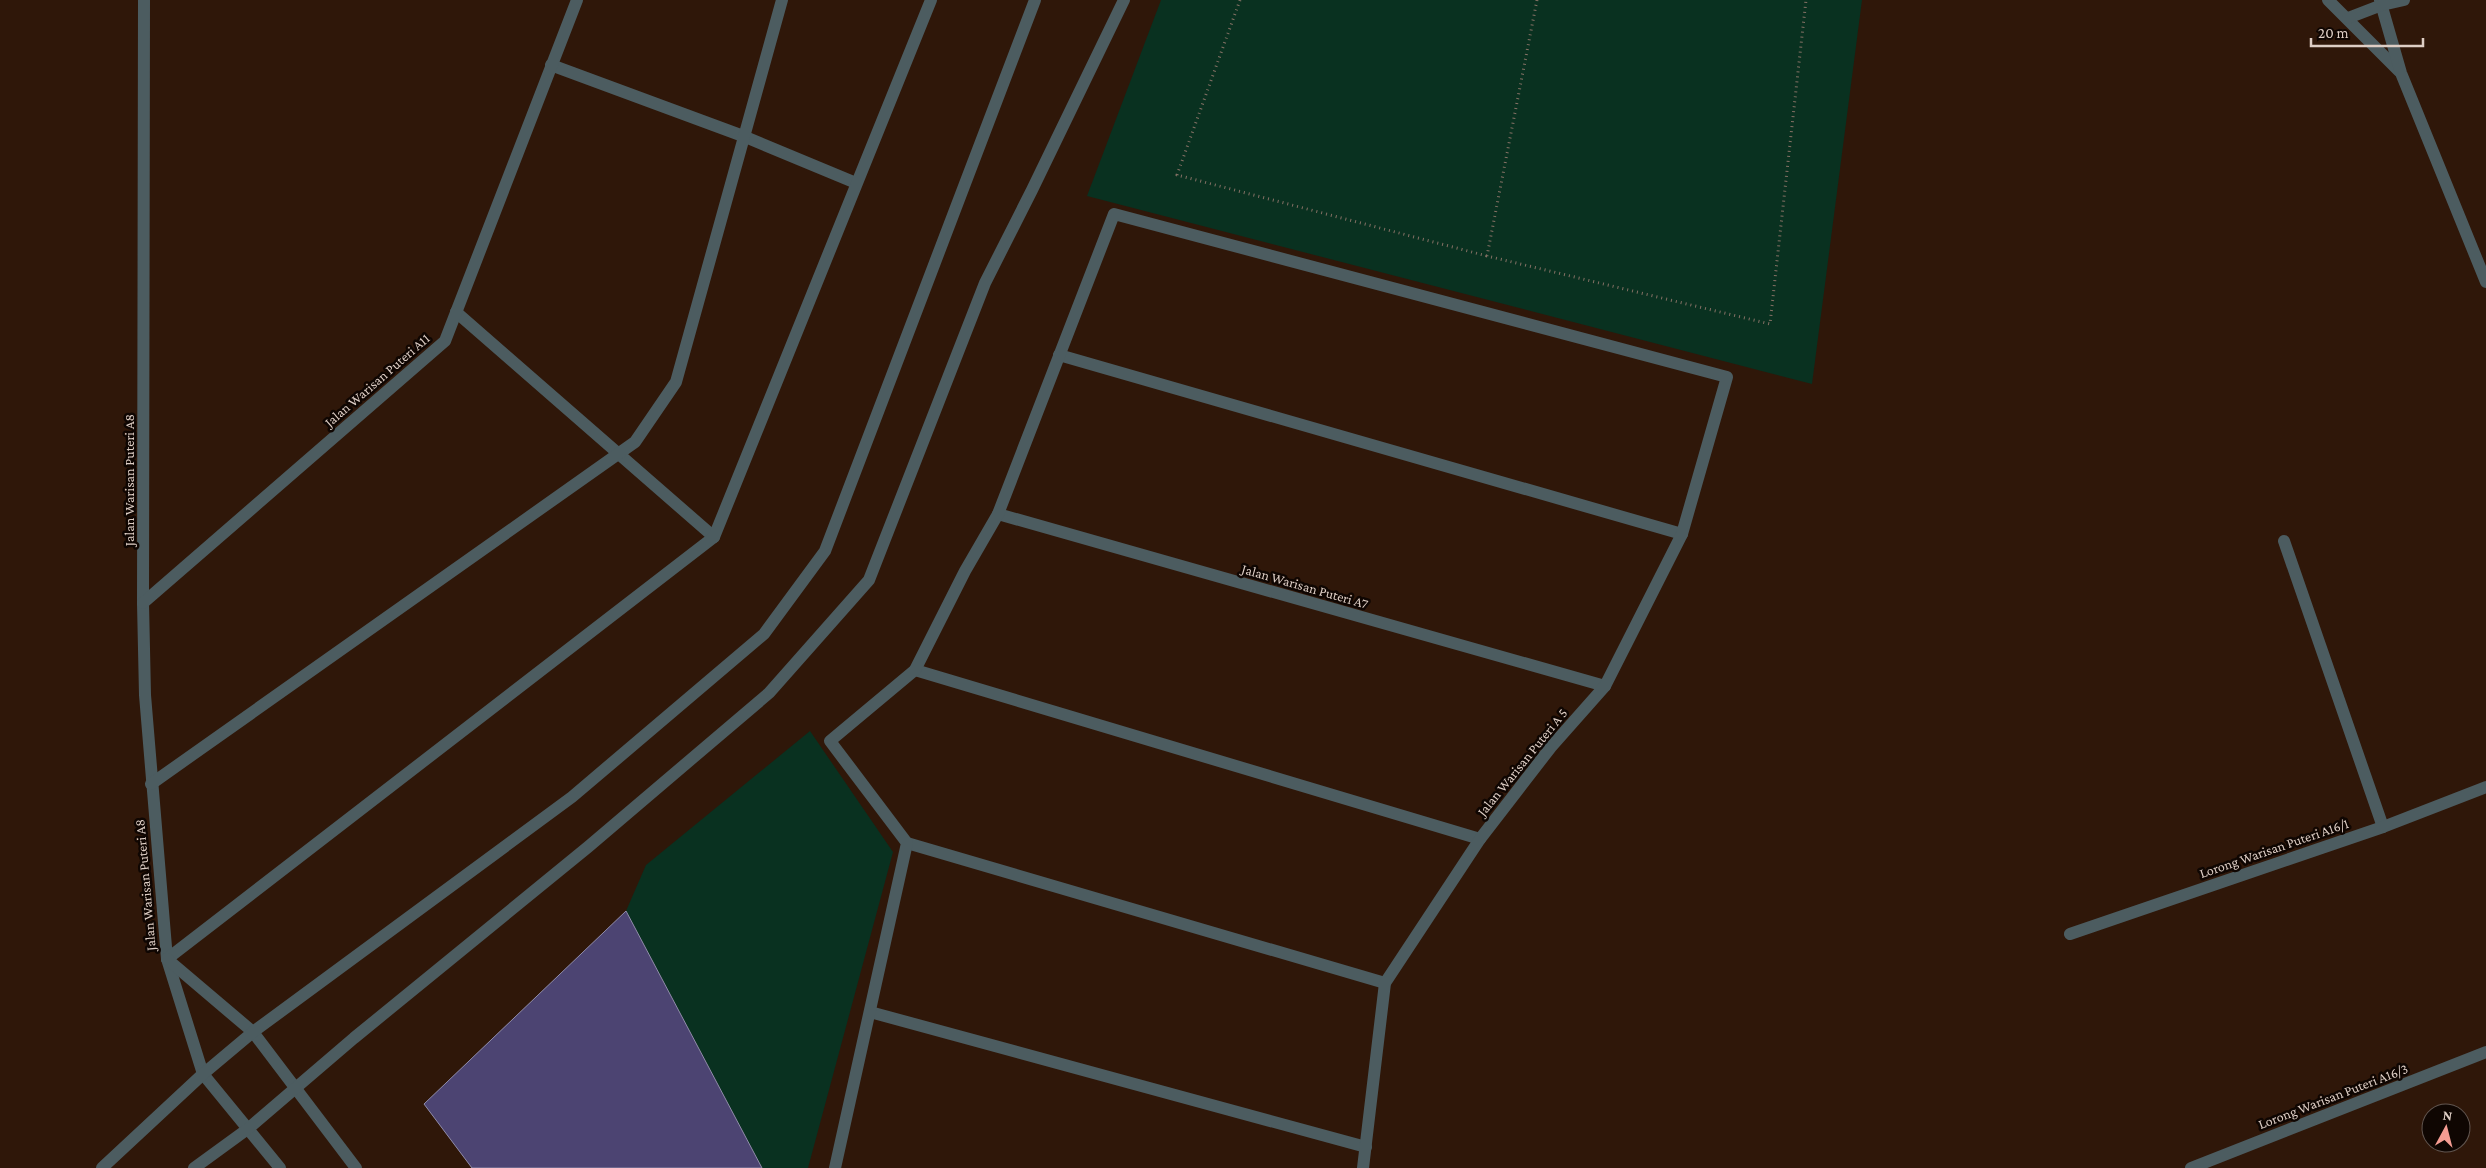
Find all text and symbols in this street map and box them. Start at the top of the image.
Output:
scale bar [2311,15,2424,47]
text: 20 m [2318,25,2349,41]
street label: Jalan Warisan Puteri A11 [320,330,433,431]
street label: Jalan Warisan Puteri A8 [121,414,137,548]
street label: Jalan Warisan Puteri A7 [1238,560,1370,612]
street label: Jalan Warisan Puteri A 5 [1472,705,1570,821]
street label: Lorong Warisan Puteri A16/1 [2197,815,2351,881]
street label: Jalan Warisan Puteri A8 [131,818,159,954]
street label: Lorong Warisan Puteri A16/3 [2256,1060,2410,1132]
north arrow [2421,1103,2471,1153]
text: N [2442,1107,2454,1124]

